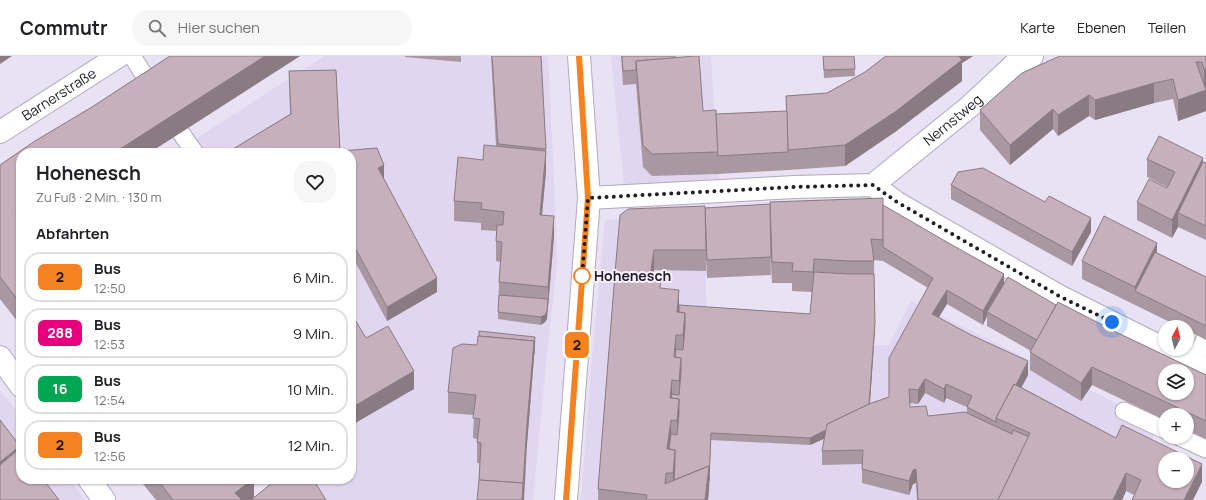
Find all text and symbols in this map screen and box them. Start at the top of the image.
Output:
search box [132,10,412,46]
text: Commutr [20,15,108,41]
icon: search [146,17,168,39]
text: Hier suchen [178,17,260,38]
text: Karte [1020,18,1055,37]
text: Ebenen [1077,18,1126,37]
text: Teilen [1148,18,1186,37]
street label: Barnerstraße [18,63,100,125]
street label: Nernstweg [919,90,986,149]
text: Hohenesch [36,160,141,186]
button: heart [294,161,336,203]
text: Zu Fuß · 2 Min. · 130 m [36,188,161,206]
text: Abfahrten [36,223,109,244]
text: Bus [94,258,121,279]
place label: Hohenesch [594,266,671,285]
text: 2 [56,267,64,286]
text: 6 Min. [293,267,334,288]
marker: Hohenesch [573,267,591,285]
text: 12:50 [94,279,126,297]
your location [1102,312,1122,332]
text: Bus [94,314,121,335]
north arrow [1158,320,1194,356]
map controls [1158,320,1194,488]
text: 288 [47,323,73,342]
text: 9 Min. [293,323,334,344]
line badge: 2 [564,332,590,358]
text: 12:53 [94,335,125,353]
text: 2 [573,335,581,354]
button: layers [1158,364,1194,400]
text: Bus [94,370,121,391]
text: 16 [53,379,67,398]
text: 10 Min. [287,379,334,400]
text: 12:54 [94,391,126,409]
button: + [1158,408,1194,444]
text: Bus [94,426,121,447]
text: 2 [56,435,64,454]
text: 12 Min. [288,435,334,456]
text: 12:56 [94,447,126,465]
button: − [1158,452,1194,488]

